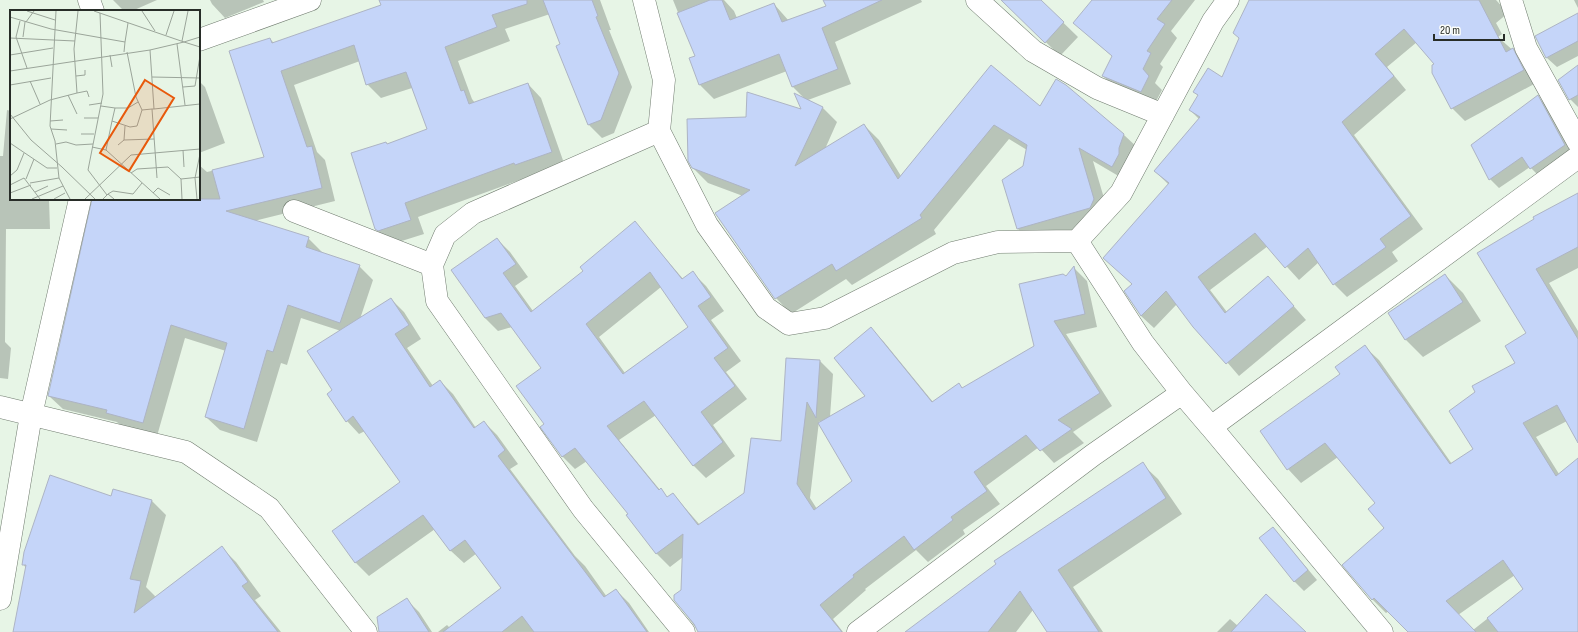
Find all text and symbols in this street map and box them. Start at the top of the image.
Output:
inset map [10,10,200,200]
scale bar [1434,16,1504,42]
text: 20 m [1440,23,1460,38]

